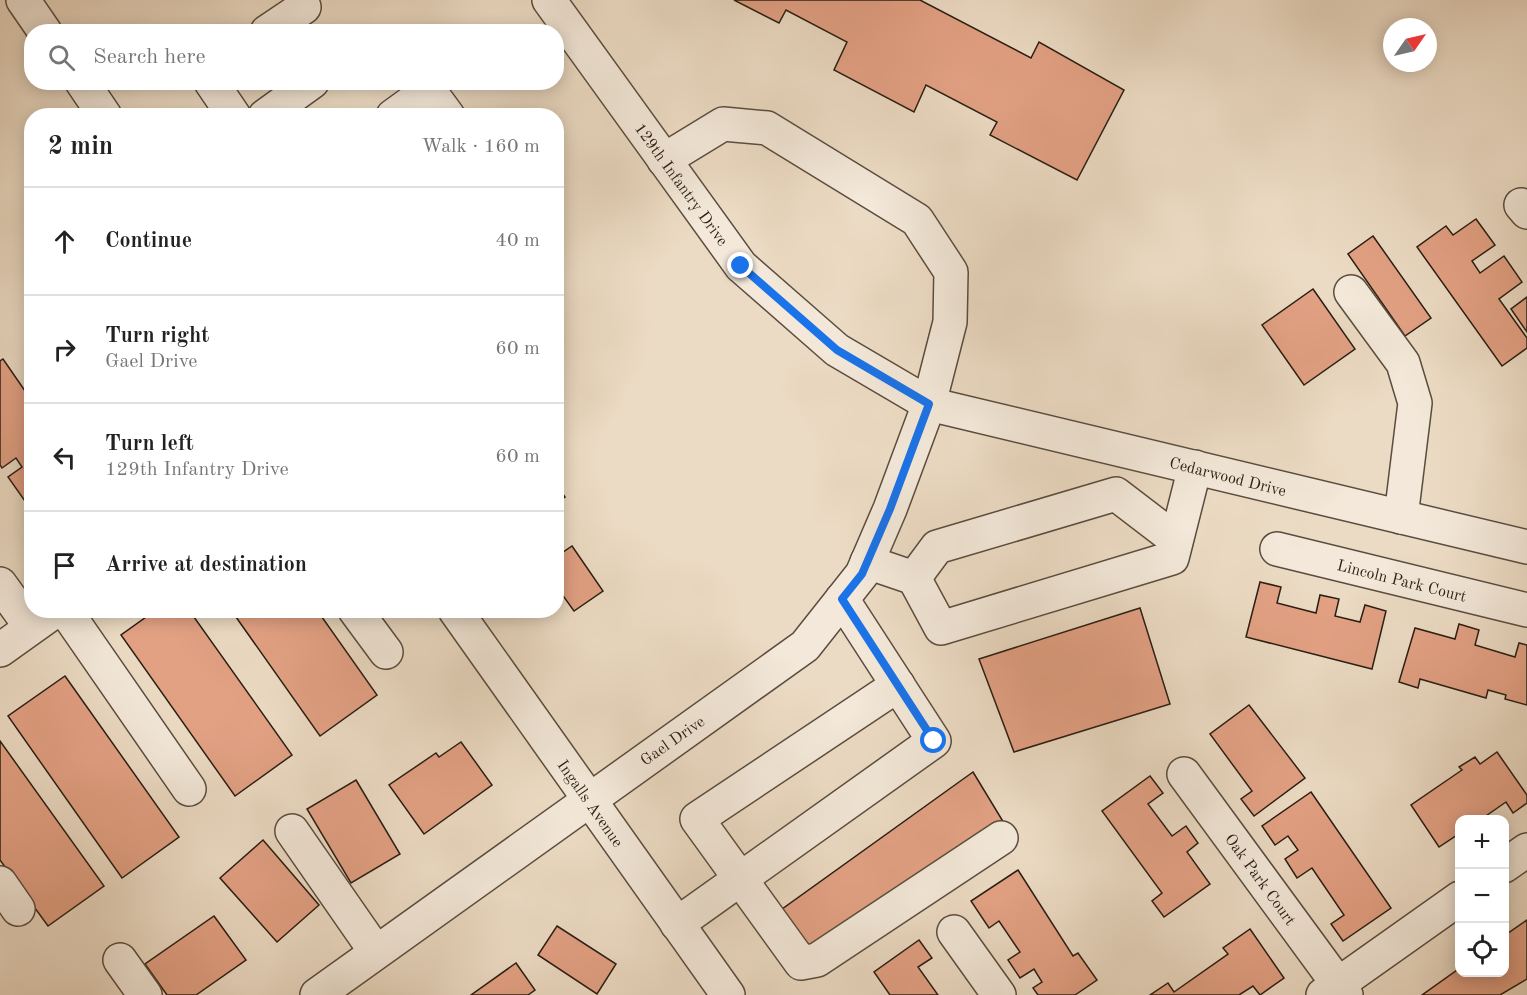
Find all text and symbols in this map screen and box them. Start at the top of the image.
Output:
north arrow [1383,18,1437,72]
search box [24,24,564,90]
icon: search [45,41,78,74]
text: Search here [93,46,206,68]
street label: 129th Infantry Drive [631,121,730,249]
text: 2 min [48,134,113,160]
text: Walk · 160 m [421,137,540,157]
icon: ahead [48,225,81,258]
text: Continue [105,230,192,252]
text: 40 m [495,231,540,251]
route end [727,252,753,278]
text: Turn right [105,325,209,347]
icon: right [48,333,81,366]
text: 60 m [495,339,540,359]
text: Gael Drive [105,352,198,372]
text: Turn left [105,433,194,455]
icon: left [48,441,81,474]
text: 60 m [495,447,540,467]
street label: Cedarwood Drive [1168,456,1288,500]
text: 129th Infantry Drive [105,460,289,480]
icon: arrive [48,549,81,582]
text: Arrive at destination [105,554,307,576]
street label: Lincoln Park Court [1335,558,1468,606]
street label: Gael Drive [638,714,708,769]
route start [920,727,946,753]
street label: Ingalls Avenue [553,758,625,851]
map controls [1455,815,1509,977]
button: + [1455,815,1509,869]
street label: Oak Park Court [1221,831,1298,929]
button: − [1455,869,1509,923]
button: locate [1455,923,1509,977]

